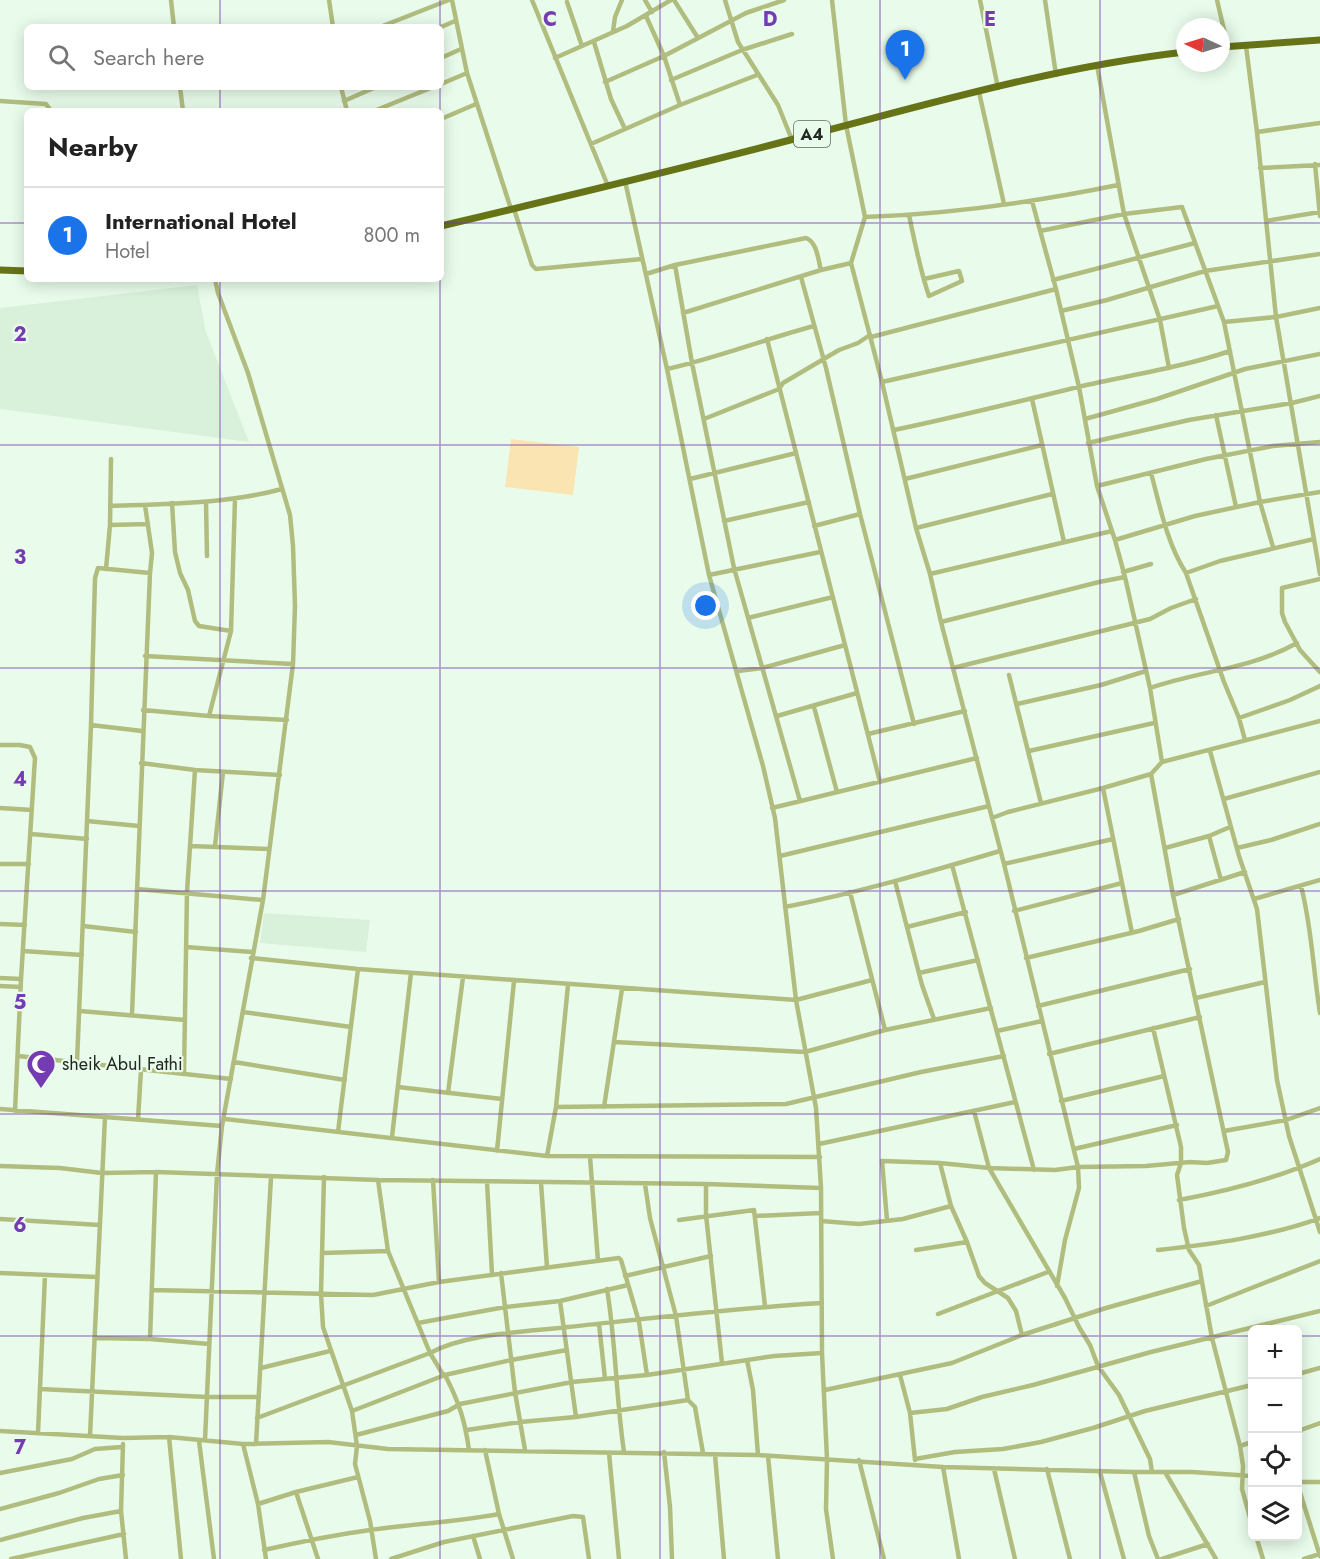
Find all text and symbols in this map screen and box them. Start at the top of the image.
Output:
text: C [543,5,557,34]
text: D [763,5,777,34]
text: E [984,5,996,34]
north arrow [1176,18,1230,72]
search box [24,24,444,90]
pin: 1 [886,31,924,80]
icon: search [45,41,78,74]
text: Search here [93,41,204,73]
road number: A4 [794,121,830,147]
text: Nearby [48,128,137,166]
text: International Hotel [105,205,297,237]
text: 1 [62,221,73,250]
text: 800 m [363,221,420,250]
text: Hotel [105,237,150,266]
text: 2 [13,320,27,349]
text: 3 [14,543,26,572]
your location [691,591,720,620]
text: 4 [13,765,27,794]
text: 5 [14,988,27,1017]
mosque icon: sheik Abul Fathi [25,1048,57,1090]
place label: sheik Abul Fathi [62,1051,183,1077]
text: 6 [13,1211,27,1240]
map controls [1248,1325,1302,1541]
button: + [1248,1325,1302,1379]
button: − [1248,1379,1302,1433]
text: 7 [14,1433,27,1462]
button: locate [1248,1433,1302,1487]
button: layers [1248,1487,1302,1541]

